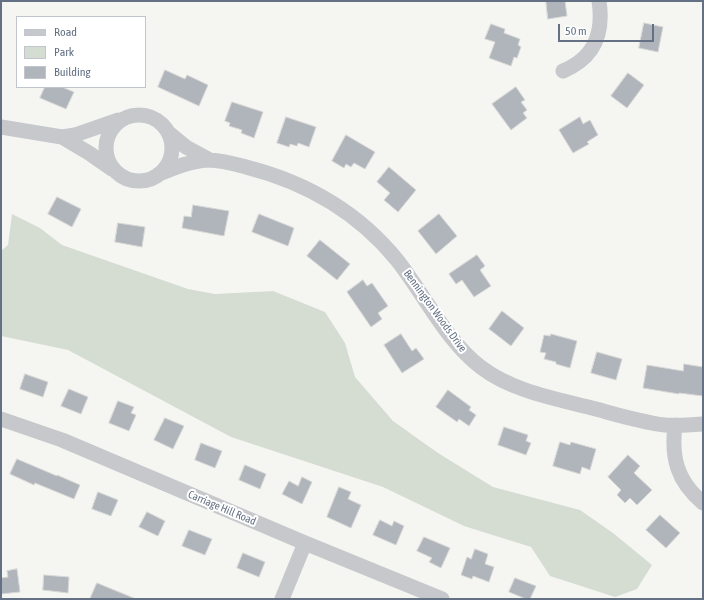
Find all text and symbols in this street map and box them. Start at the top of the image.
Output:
legend [16,16,146,88]
scale bar [560,16,656,42]
text: 50 m [565,24,587,38]
text: Road [54,25,77,39]
text: Park [54,45,74,59]
text: Building [54,65,91,79]
street label: Bennington Woods Drive [401,267,469,355]
street label: Carriage Hill Road [186,488,258,528]

